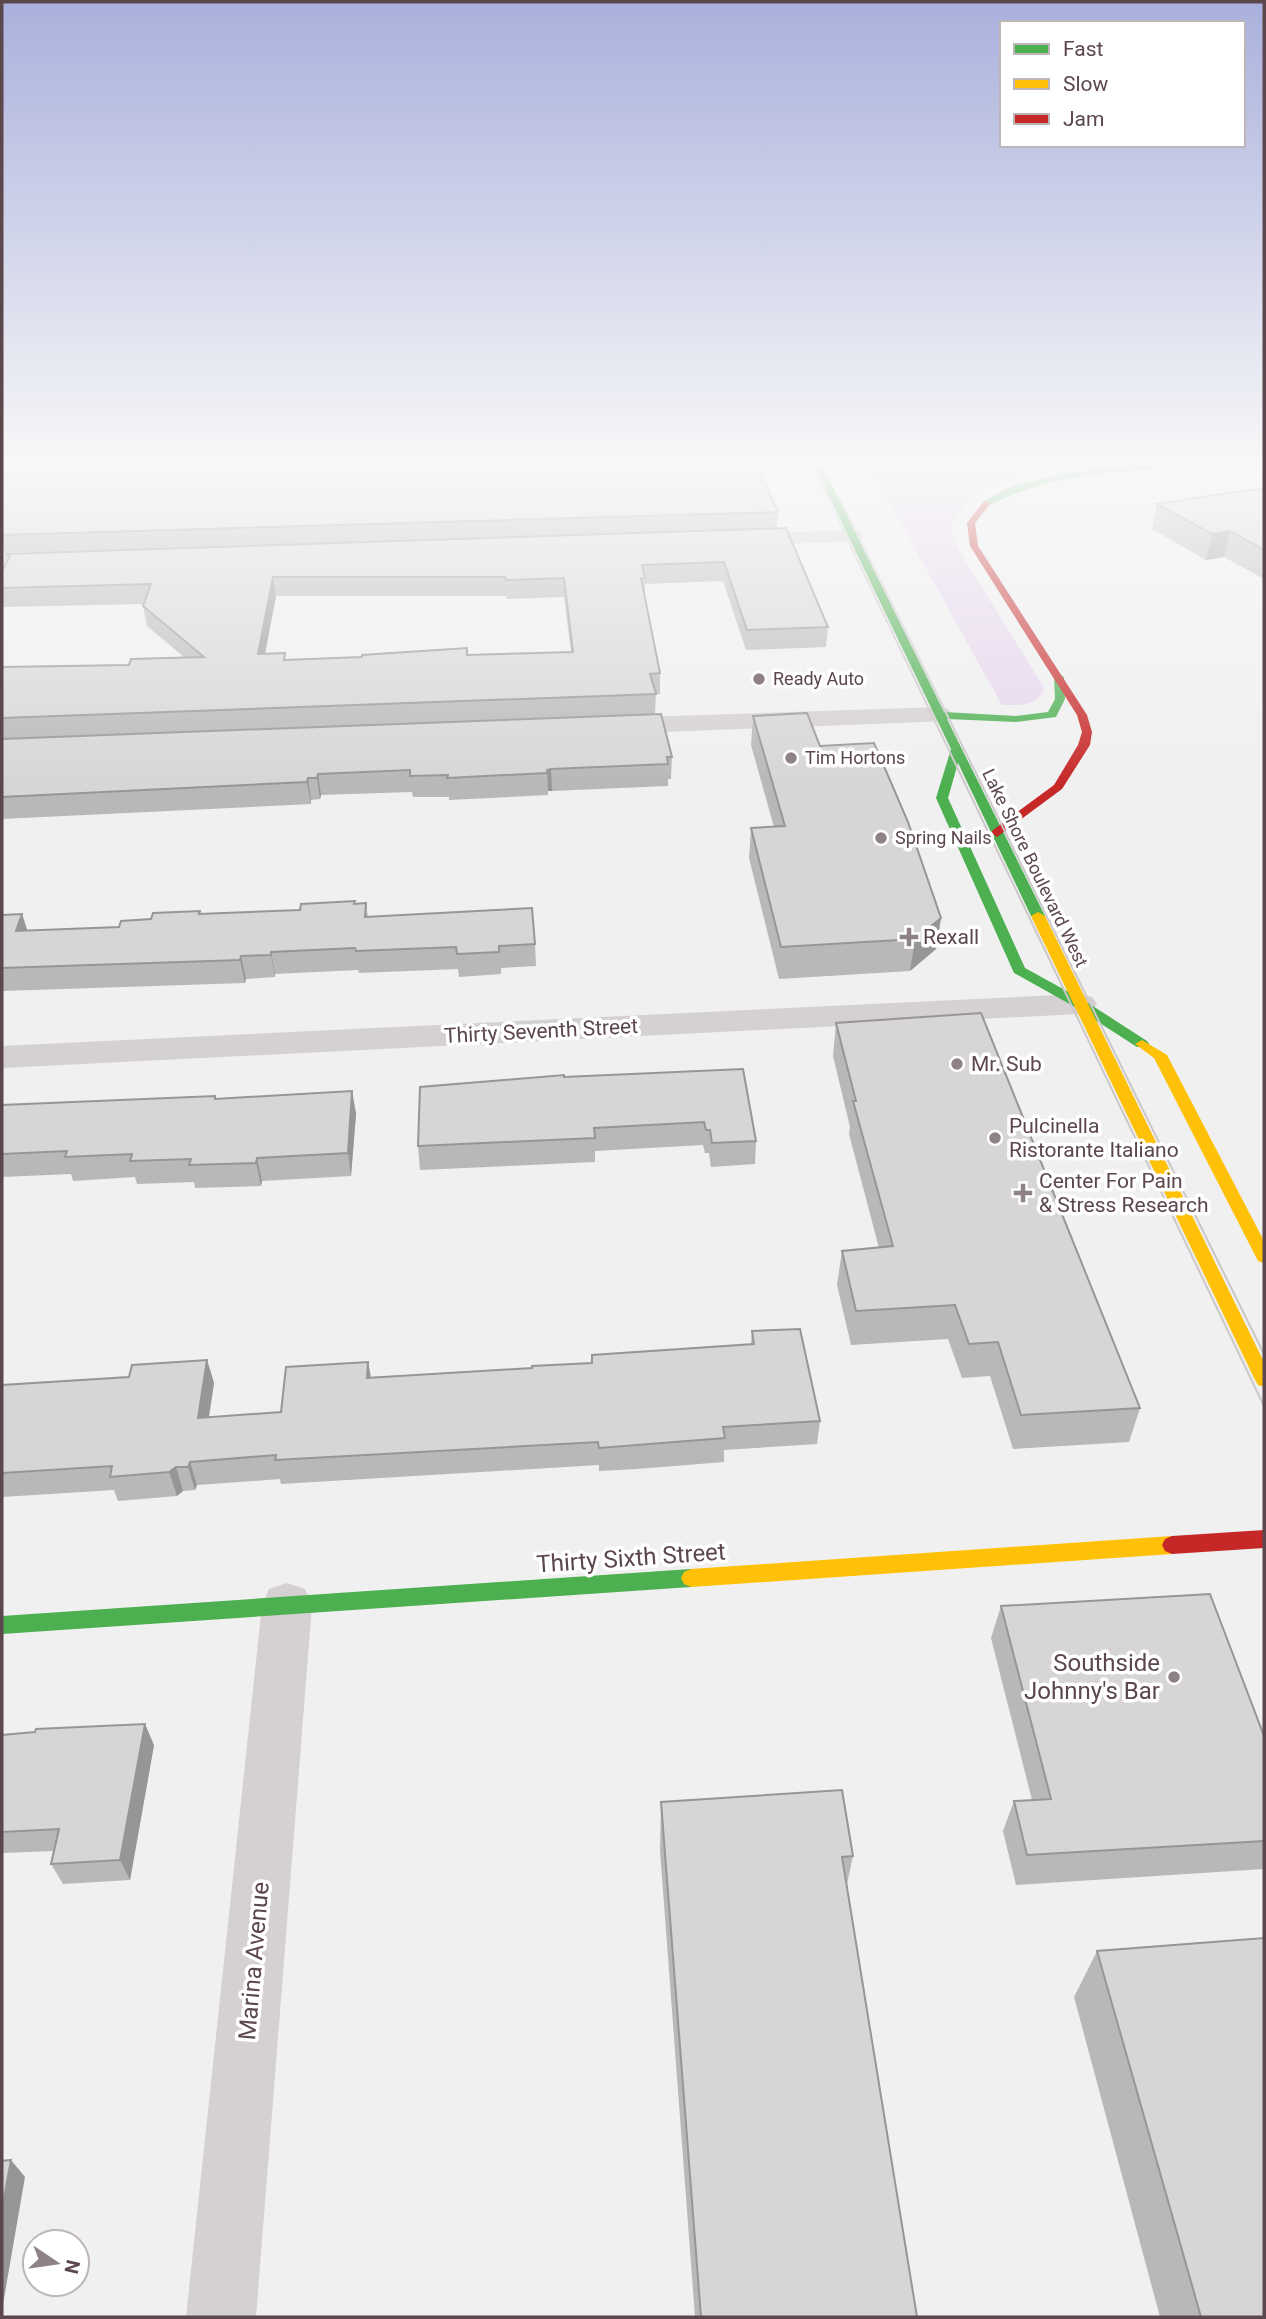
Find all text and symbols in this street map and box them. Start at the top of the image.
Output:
legend [1000,21,1245,147]
text: Fast [1063,37,1104,61]
text: Slow [1063,72,1109,96]
text: Jam [1063,107,1104,131]
place label: Ready Auto [773,668,864,689]
marker: Ready Auto [751,671,767,687]
place label: Tim Hortons [805,747,905,768]
marker: Tim Hortons [783,750,799,766]
street label: Lake Shore Boulevard West [978,765,1093,970]
place label: Spring Nails [895,827,991,848]
marker: Spring Nails [873,830,889,846]
place label: Rexall [923,925,979,949]
marker: Rexall [901,929,917,945]
street label: Thirty Seventh Street [443,1014,639,1048]
place label: Mr. Sub [971,1052,1042,1076]
marker: Mr. Sub [949,1056,965,1072]
place label: Pulcinella Ristorante Italiano [1009,1114,1179,1162]
marker: Pulcinella Ristorante Italiano [987,1130,1003,1146]
place label: Center For Pain & Stress Research [1039,1169,1209,1217]
marker: Center For Pain & Stress Research [1013,1183,1033,1203]
street label: Thirty Sixth Street [535,1537,727,1579]
place label: Southside Johnny's Bar [1024,1649,1160,1705]
marker: Southside Johnny's Bar [1166,1669,1182,1685]
street label: Marina Avenue [233,1881,275,2041]
north arrow [21,2228,91,2298]
text: N [59,2258,85,2276]

